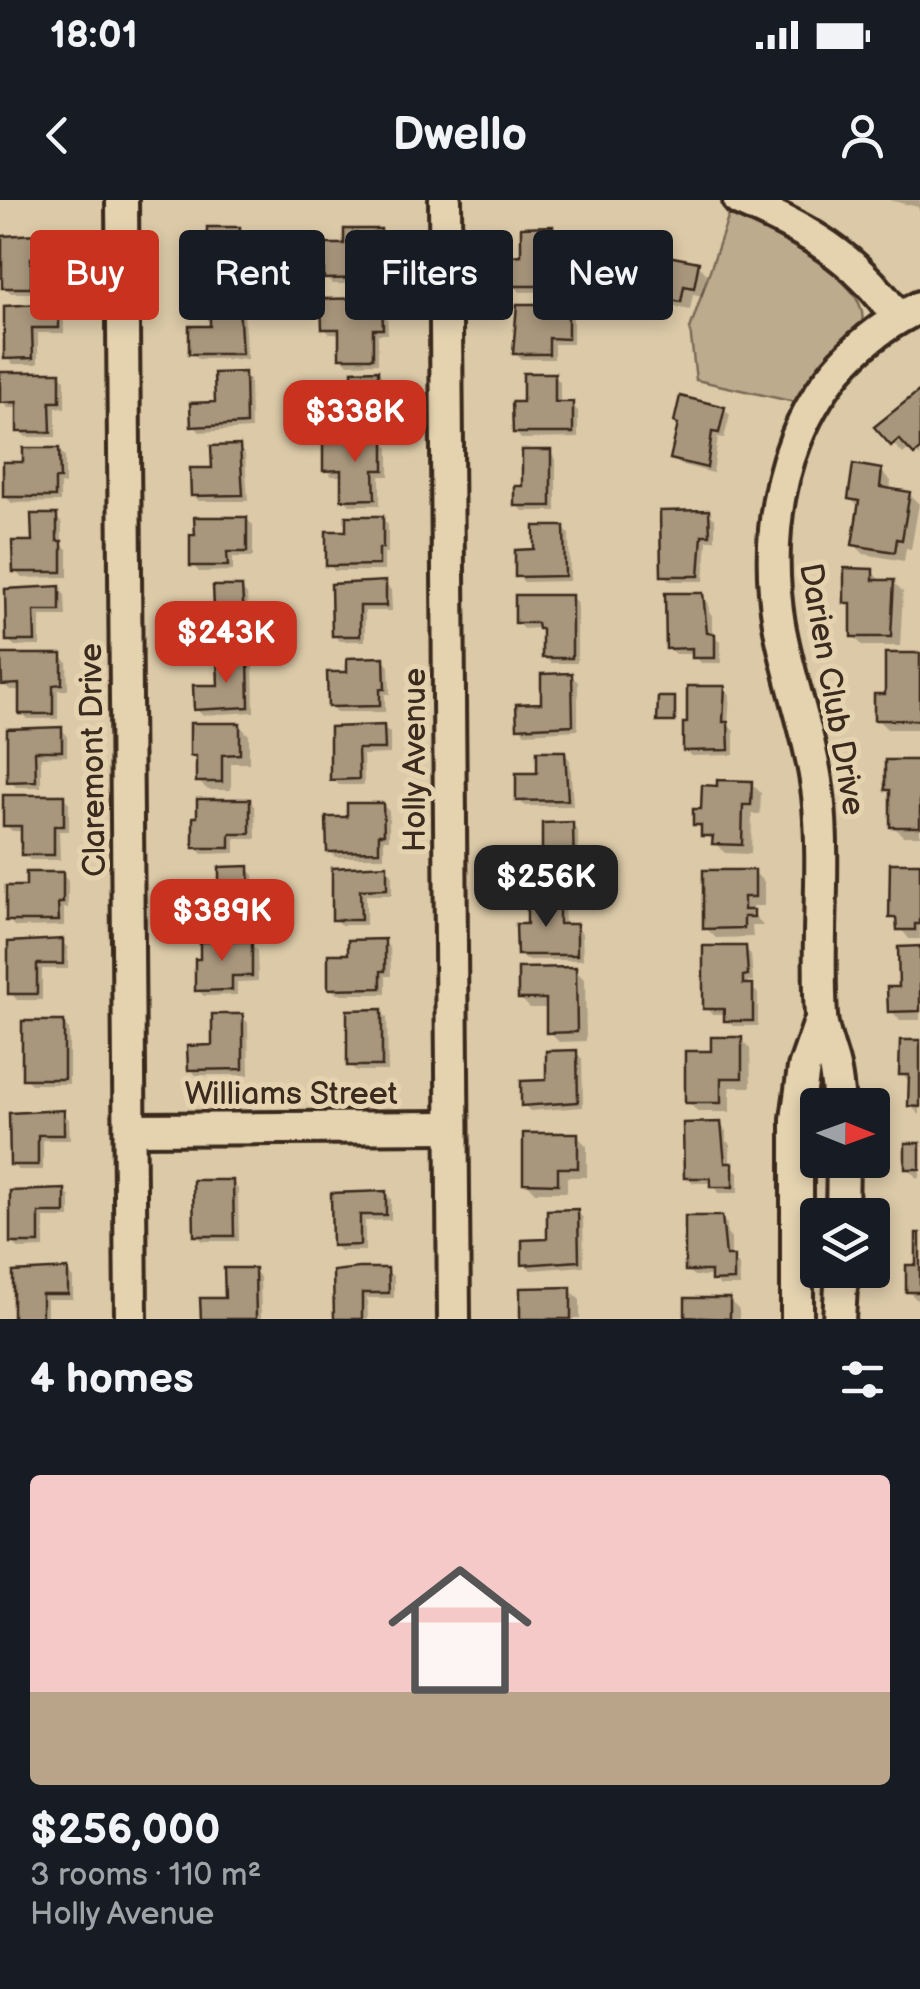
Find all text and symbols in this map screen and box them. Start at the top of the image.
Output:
text: 18:01 [50,13,138,58]
icon: back [30,108,85,163]
text: Dwello [393,108,527,163]
icon: person [835,108,890,163]
chip: Buy [30,230,159,320]
chip: Rent [179,230,325,320]
chip: Filters [345,230,513,320]
chip: New [533,230,673,320]
pin: $338K [285,380,425,465]
text: $338K [305,393,405,432]
street label: Darien Club Drive [790,560,873,818]
pin: $243K [156,601,296,686]
text: $243K [177,614,275,653]
street label: Claremont Drive [72,643,115,877]
street label: Holly Avenue [396,668,435,852]
pin: $256K [476,845,616,930]
text: $256K [496,858,596,897]
pin: $389K [152,879,292,964]
text: $389K [172,892,272,931]
street label: Williams Street [184,1075,398,1114]
north arrow [800,1088,890,1178]
map controls [800,1088,890,1288]
button: layers [800,1198,890,1288]
icon: filters [835,1352,890,1407]
text: 4 homes [30,1354,194,1405]
icon: home [370,1540,550,1720]
text: $256,000 [30,1805,220,1856]
text: 3 rooms · 110 m² [30,1856,261,1895]
text: Holly Avenue [30,1895,214,1934]

